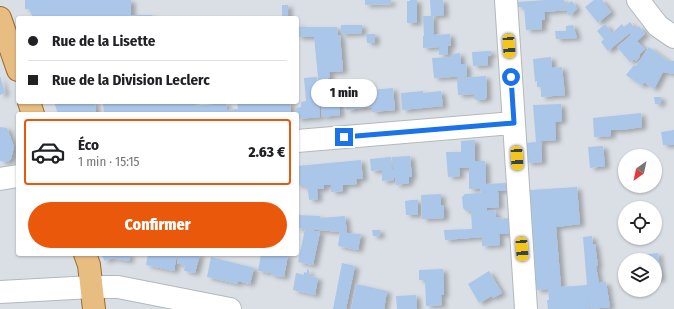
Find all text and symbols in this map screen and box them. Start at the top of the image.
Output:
text: Rue de la Lisette [52,32,155,50]
car [502,34,516,58]
route start [502,68,520,86]
text: Rue de la Division Leclerc [52,71,210,89]
callout: 1 min [311,79,377,107]
text: 1 min [330,85,358,100]
route end [335,128,353,146]
icon: car [30,134,66,170]
text: Éco [78,136,99,154]
text: 2.63 € [248,143,285,161]
car [510,146,524,170]
north arrow [618,149,662,193]
map controls [618,149,662,297]
text: 1 min · 15:15 [78,154,139,169]
button: locate [618,201,662,245]
button: Confirmer [28,202,287,248]
car [515,237,529,261]
button: layers [618,253,662,297]

